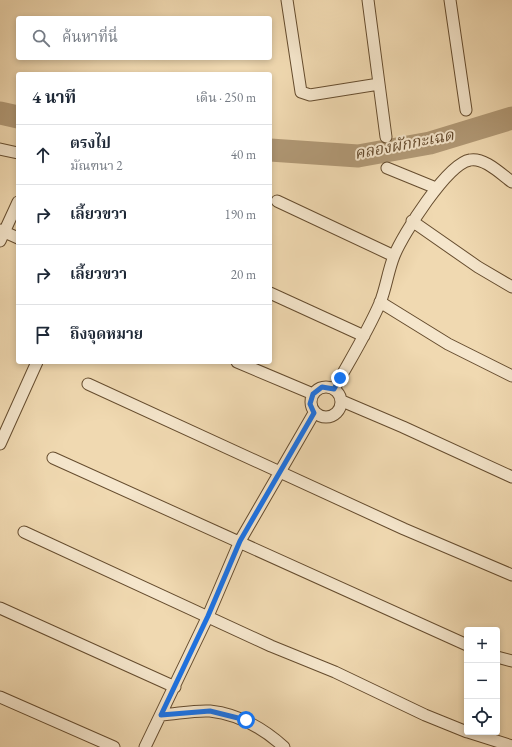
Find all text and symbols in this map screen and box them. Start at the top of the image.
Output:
search box [16,16,272,60]
icon: search [30,27,52,49]
text: ค้นหาที่นี่ [62,27,118,46]
text: 4 นาที [32,86,76,108]
text: เดิน · 250 m [195,89,256,106]
water label: คลองผักกะเฉด [352,124,456,164]
text: ตรงไป [70,133,111,152]
icon: ahead [32,144,54,166]
text: 40 m [231,146,256,163]
text: มัณฑนา 2 [70,157,123,174]
icon: right [32,204,54,226]
text: เลี้ยวขวา [70,204,127,223]
text: 190 m [225,206,256,223]
icon: right [32,264,54,286]
text: เลี้ยวขวา [70,264,127,283]
text: 20 m [231,266,256,283]
icon: arrive [32,324,54,346]
text: ถึงจุดหมาย [70,324,143,343]
route end [331,369,349,387]
map controls [464,627,500,735]
button: + [464,627,500,663]
button: − [464,663,500,699]
button: locate [464,699,500,735]
route start [237,711,255,729]

